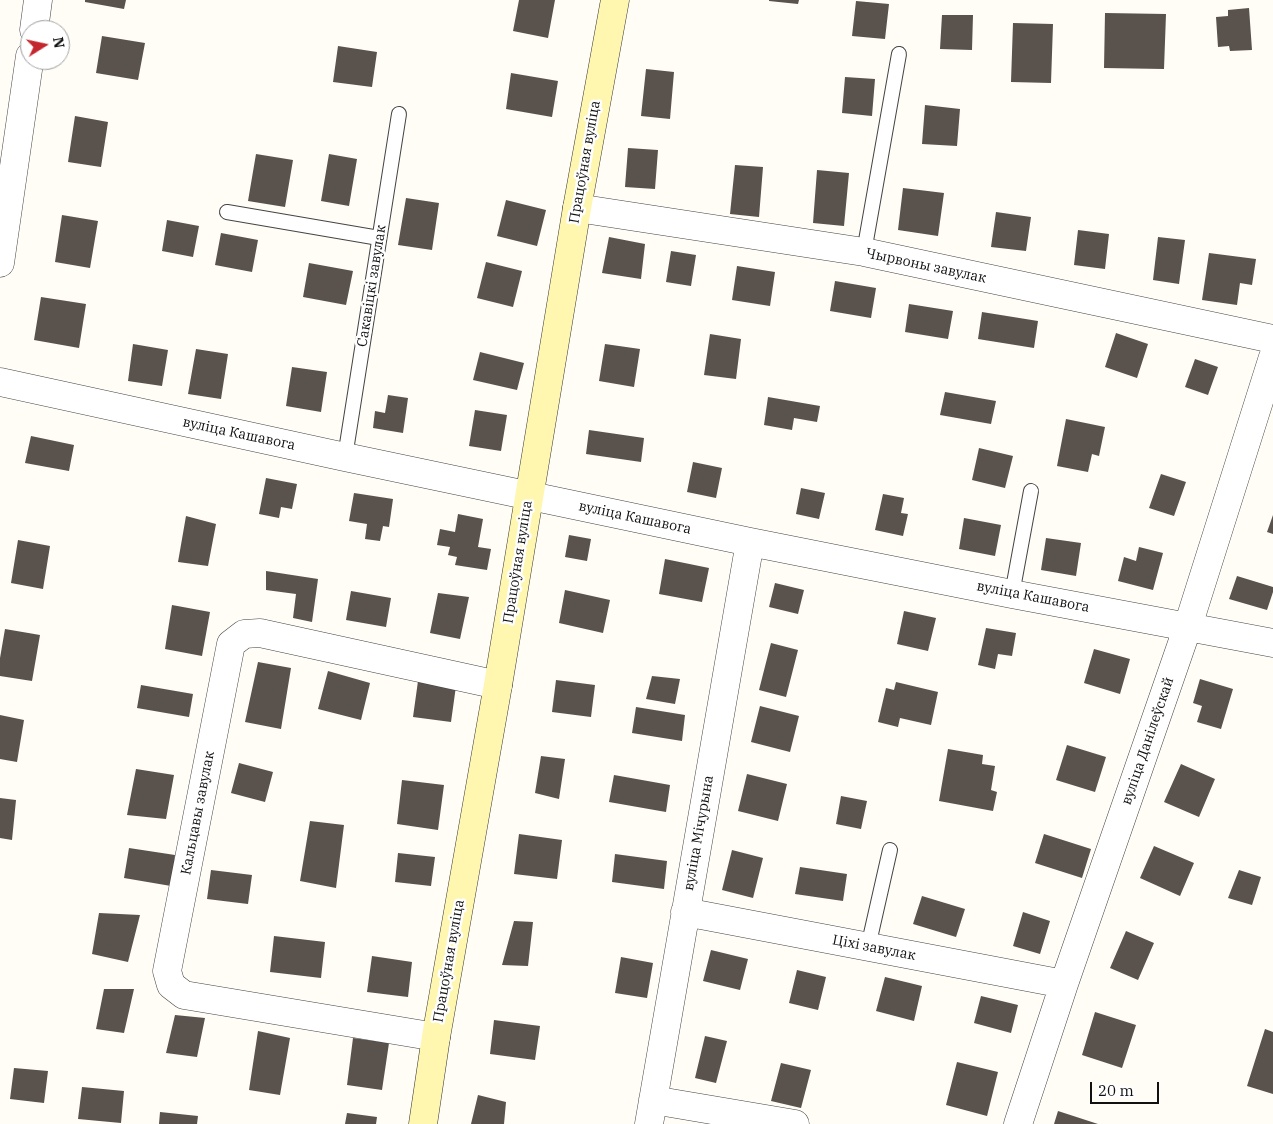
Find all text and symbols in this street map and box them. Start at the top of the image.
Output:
north arrow [20,20,70,70]
text: N [49,36,69,50]
street label: Працоўная вуліца [566,99,604,225]
street label: Сакавіцкі завулак [354,224,390,348]
street label: Чырвоны завулак [864,245,988,287]
street label: вуліца Кашавога [181,414,297,454]
street label: вуліца Кашавога [577,498,693,538]
street label: Працоўная вуліца [500,499,536,625]
street label: вуліца Кашавога [975,578,1091,616]
street label: вуліца Данілеўскай [1118,675,1178,807]
street label: Кальцавы завулак [178,750,218,876]
street label: вуліца Мічурына [681,774,717,892]
street label: Працоўная вуліца [430,898,468,1024]
street label: Ціхі завулак [831,932,917,964]
scale bar [1093,1072,1162,1104]
text: 20 m [1098,1081,1134,1100]

